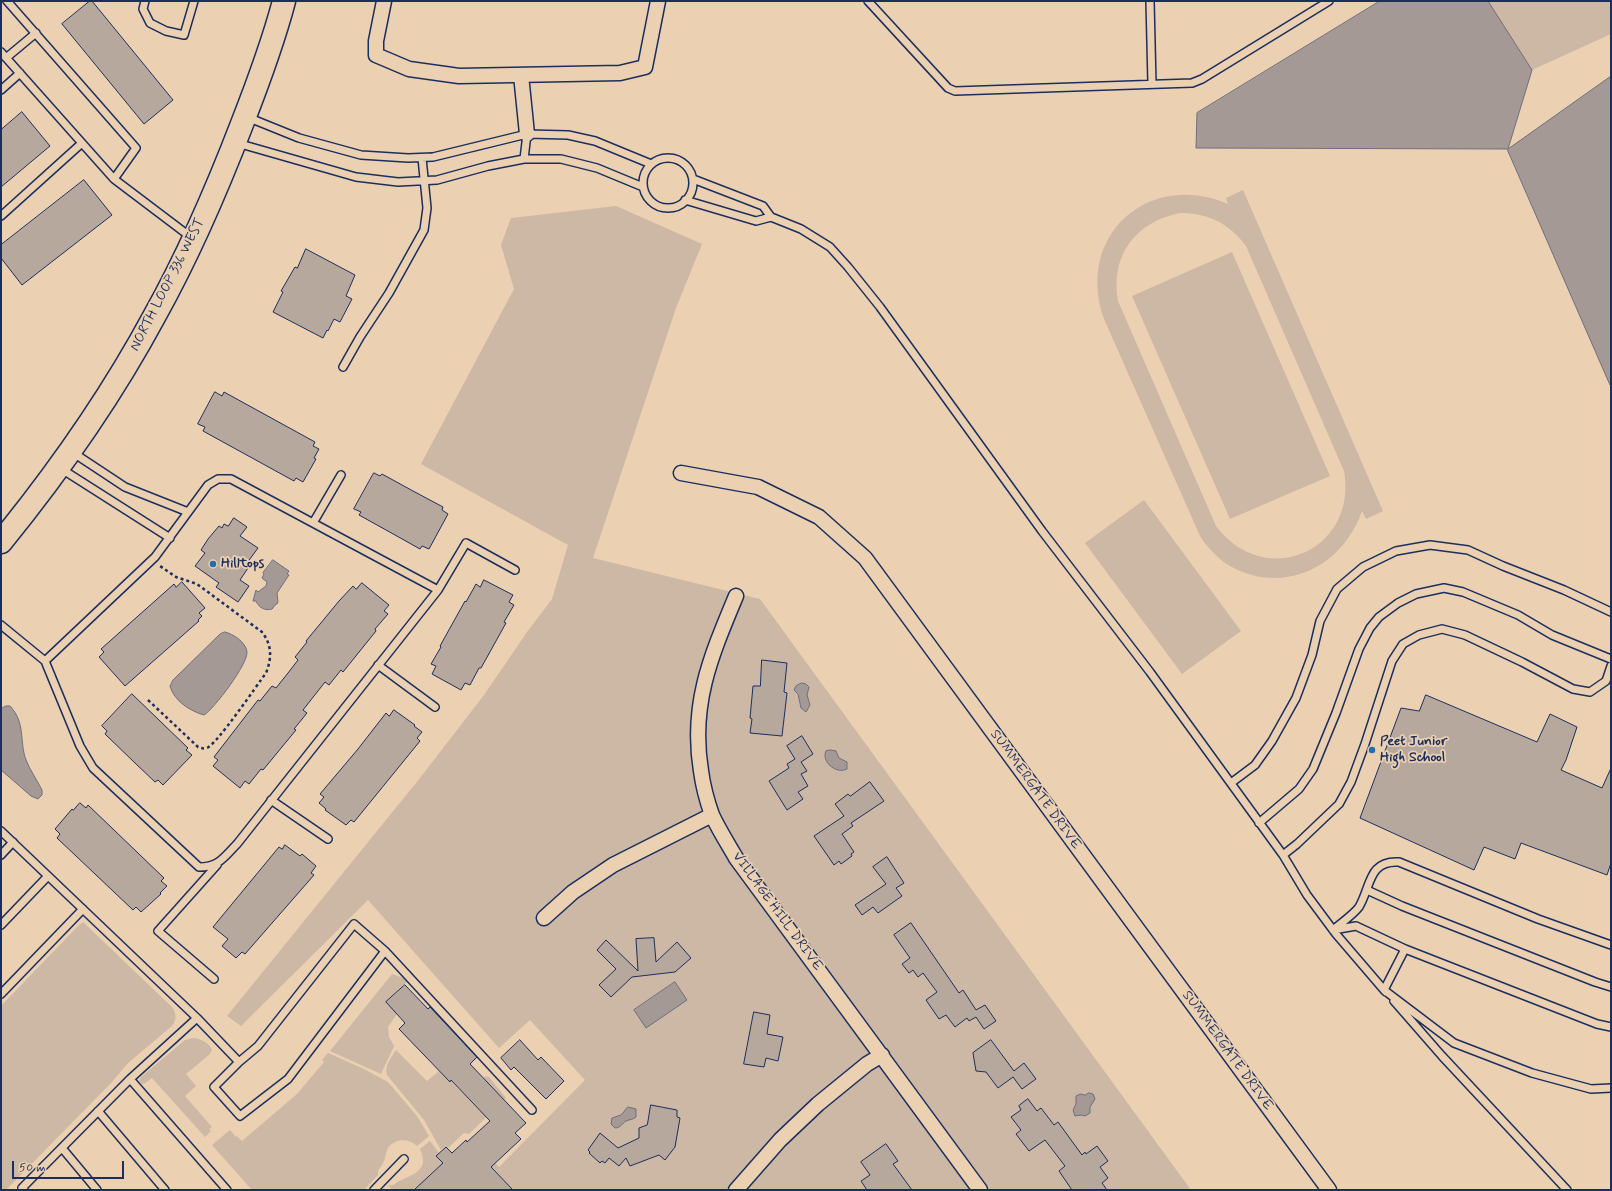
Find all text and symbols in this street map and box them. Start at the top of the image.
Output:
street label: NORTH LOOP 336 WEST [127,216,209,354]
place label: Hilltops [221,556,264,572]
marker: Hilltops [208,559,218,569]
street label: SUMMERGATE DRIVE [986,727,1084,853]
place label: Peet Junior High School [1380,734,1447,766]
marker: Peet Junior High School [1367,745,1377,755]
street label: VILLAGE HILL DRIVE [728,849,826,975]
street label: SUMMERGATE DRIVE [1178,988,1276,1114]
scale bar [14,1153,126,1179]
text: 50 m [19,1160,46,1176]

